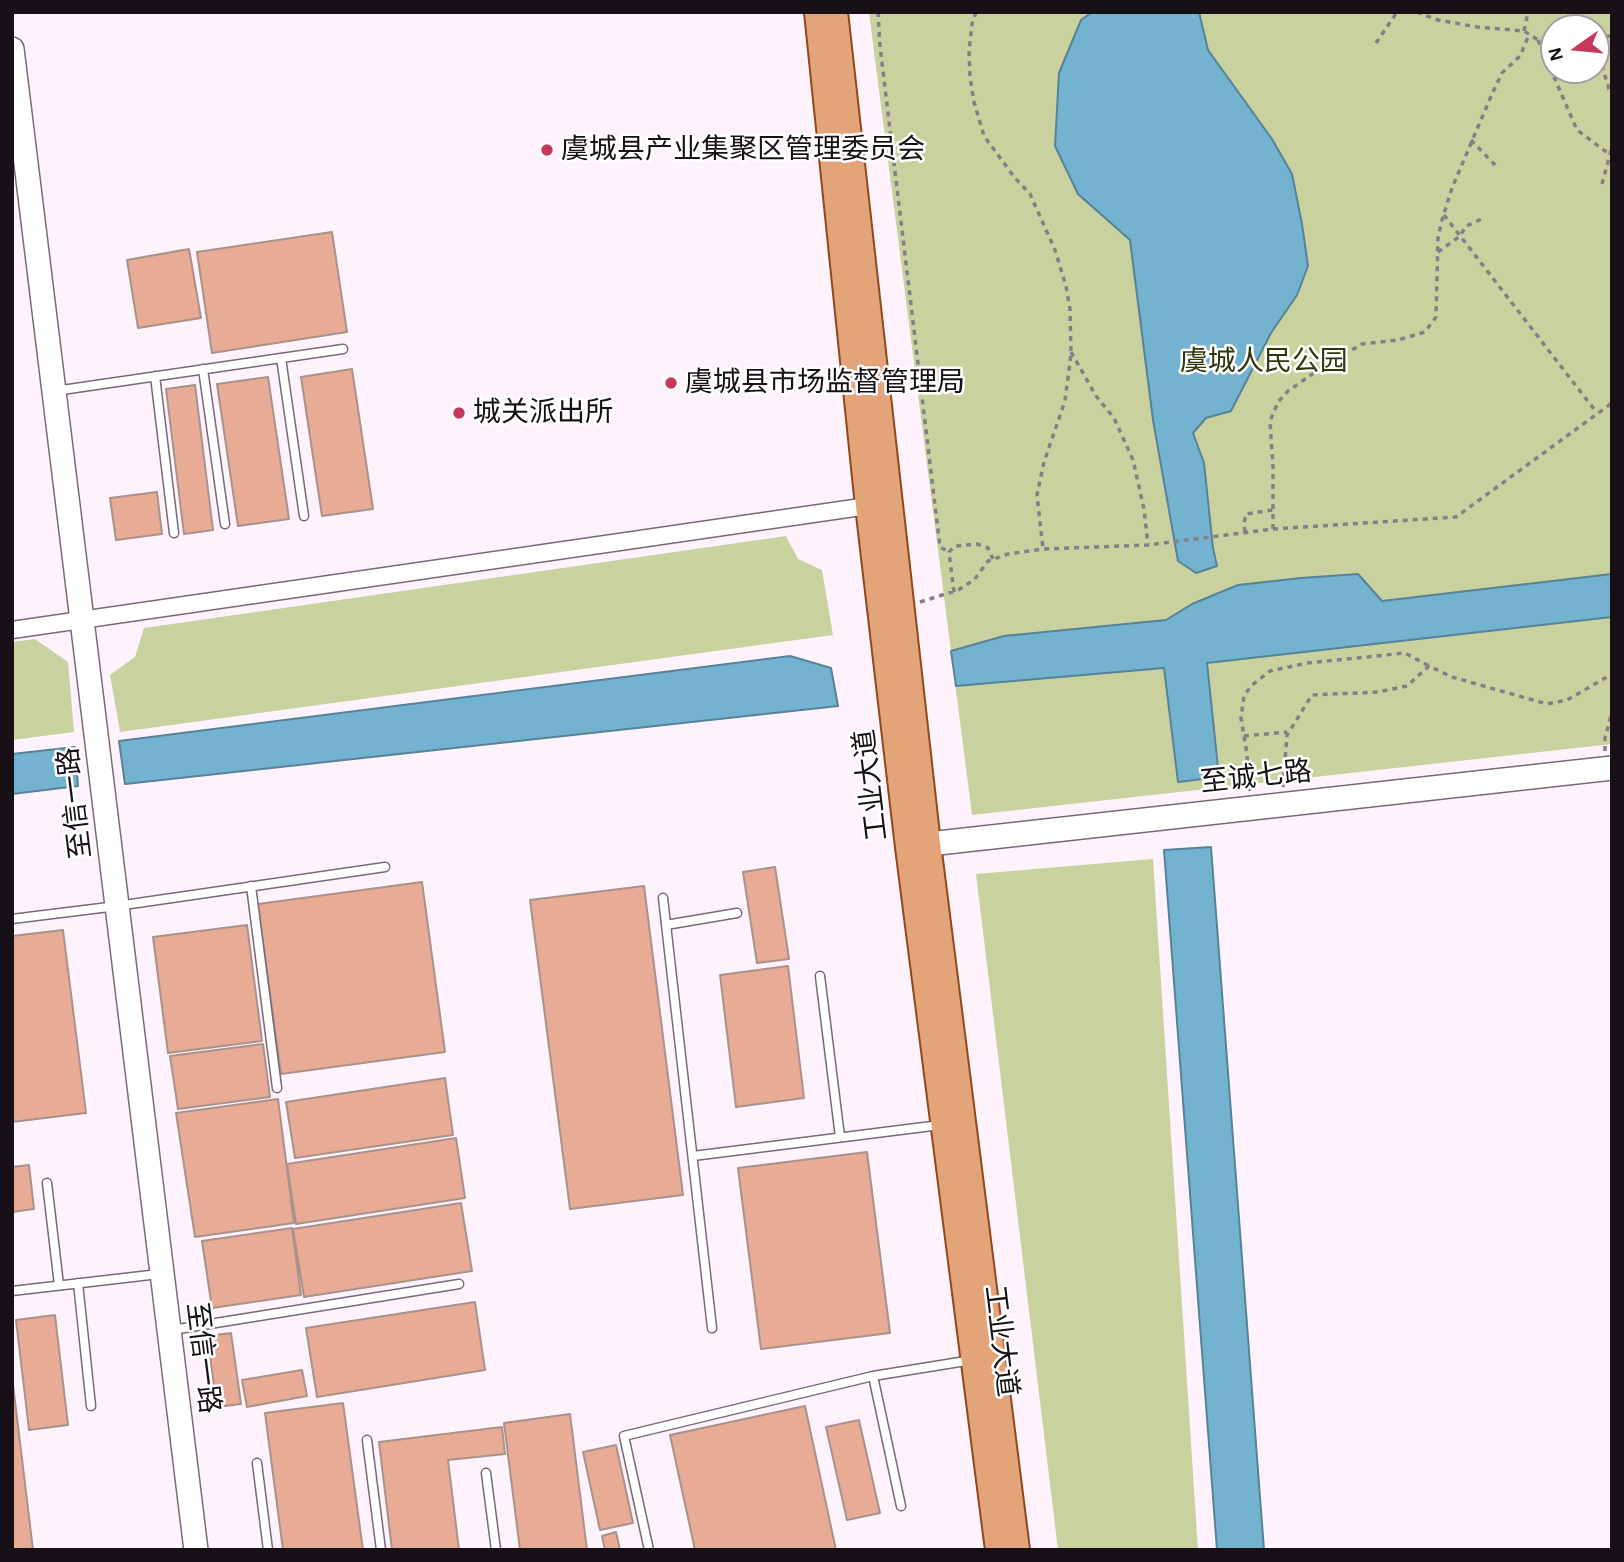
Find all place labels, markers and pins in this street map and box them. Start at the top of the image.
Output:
place label: 虞城县产业集聚区管理委员会 [561,133,925,167]
marker: 虞城县产业集聚区管理委员会 [539,142,555,158]
place label: 虞城县市场监督管理局 [685,366,965,400]
marker: 虞城县市场监督管理局 [663,375,679,391]
place label: 城关派出所 [473,396,613,430]
marker: 城关派出所 [451,405,467,421]

